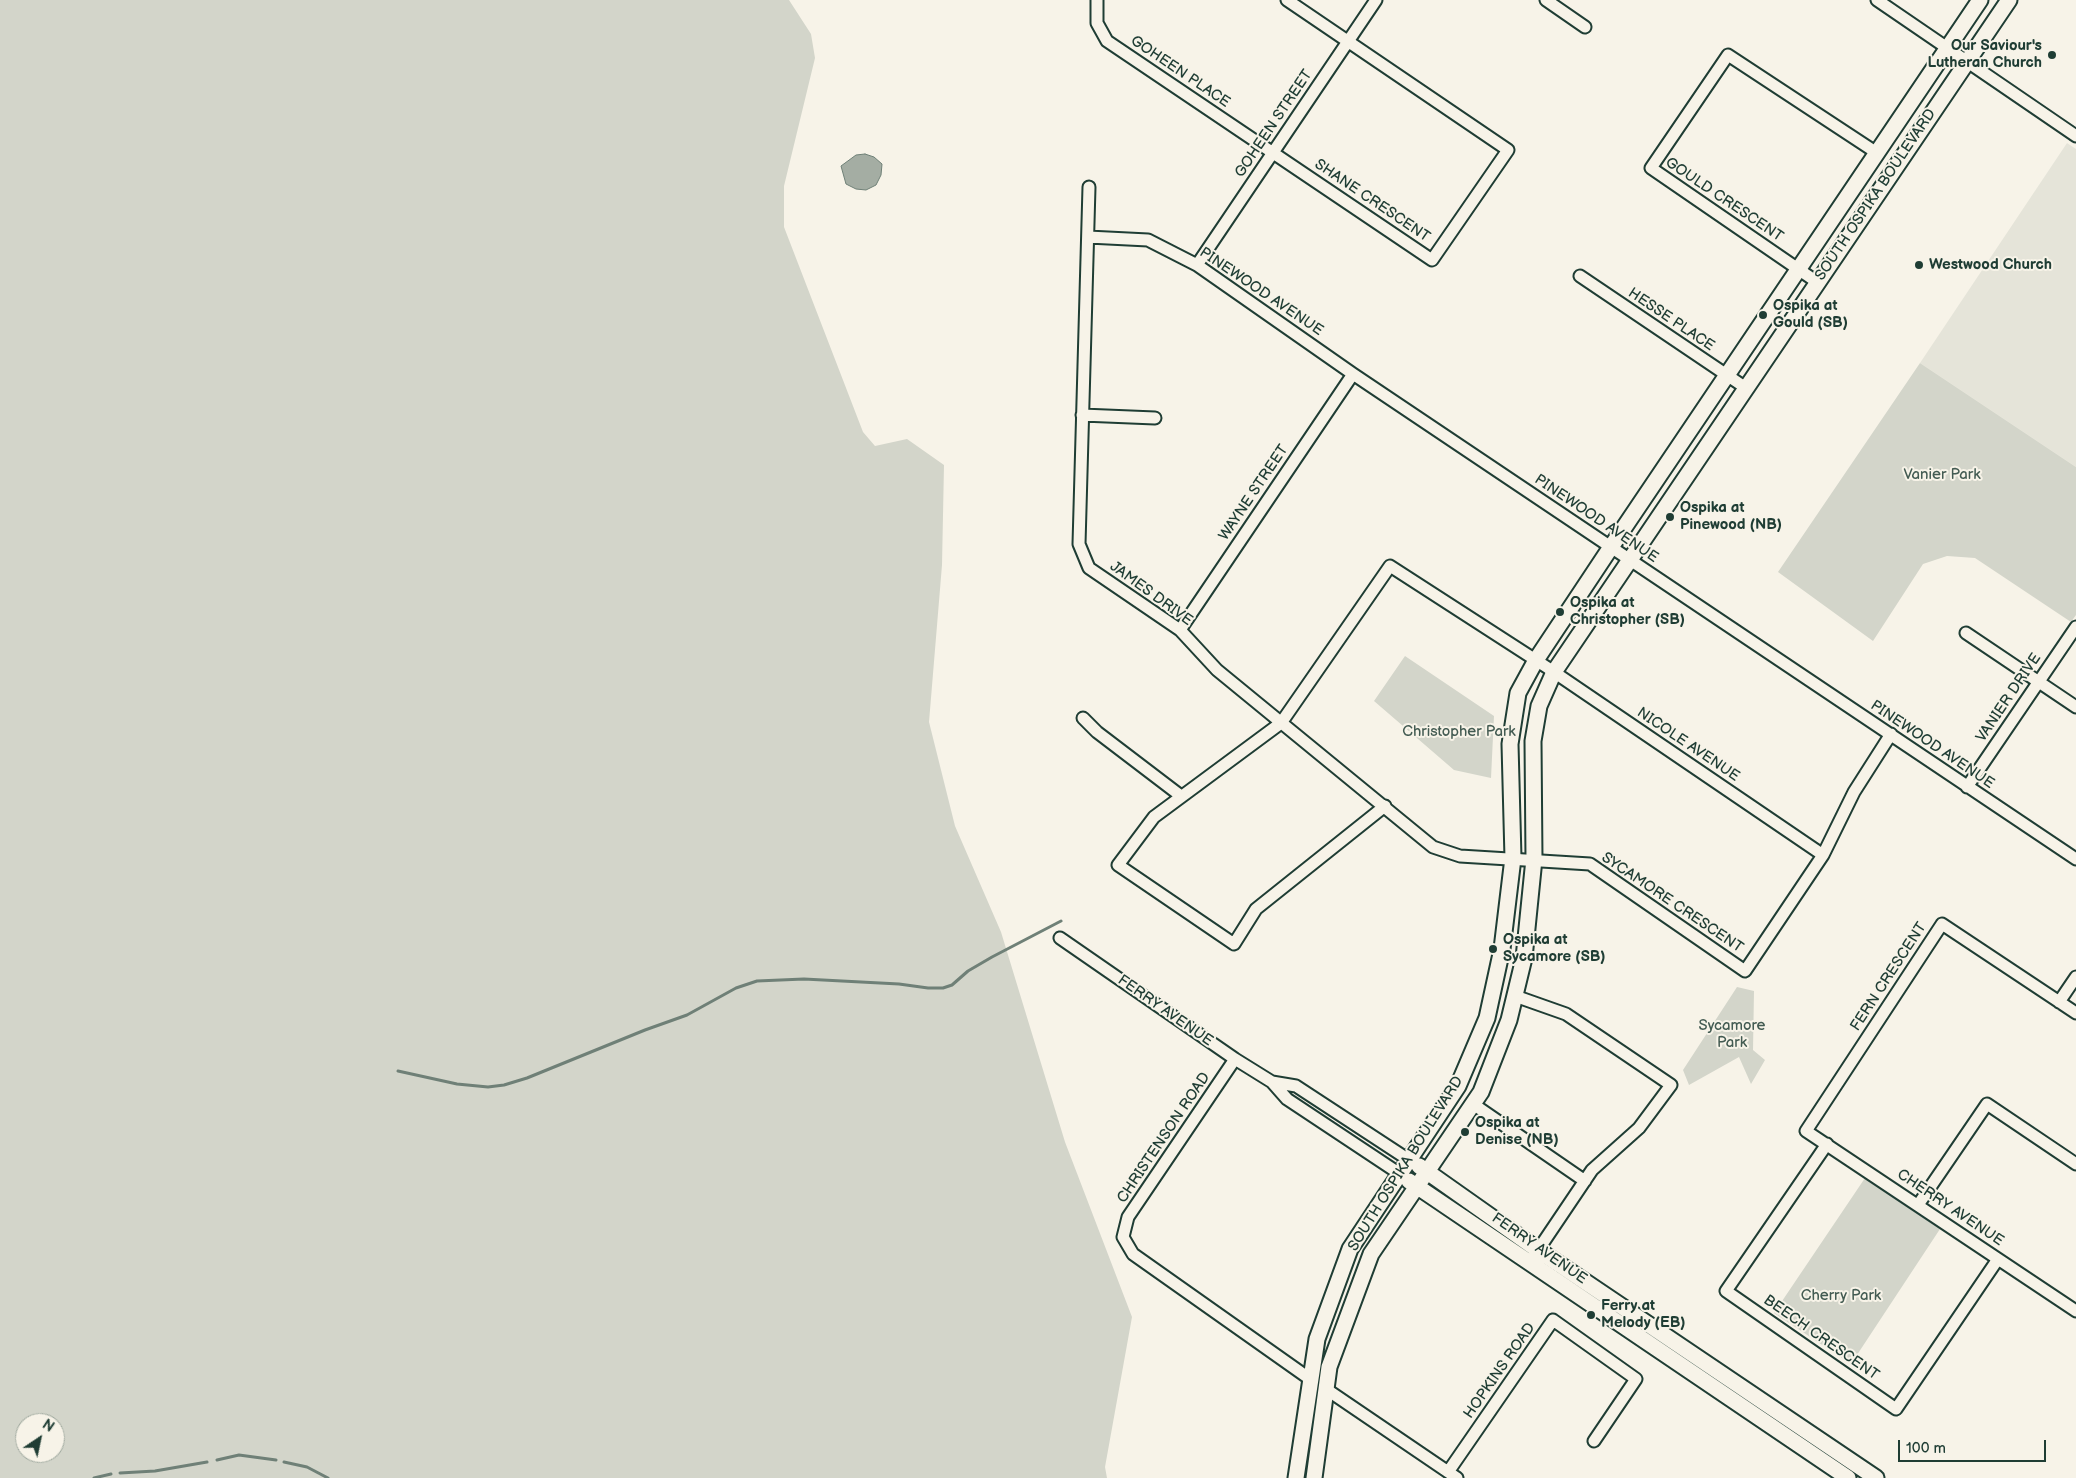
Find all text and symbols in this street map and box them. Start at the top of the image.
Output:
street label: GOHEEN PLACE [1127,32,1233,112]
place label: Our Saviour's Lutheran Church [1928,37,2042,72]
marker: Our Saviour's Lutheran Church [2046,49,2058,61]
street label: GOHEEN STREET [1231,67,1317,181]
street label: SOUTH OSPIKA BOULEVARD [1812,106,1940,284]
street label: GOULD CRESCENT [1662,154,1786,246]
street label: SHANE CRESCENT [1311,156,1433,246]
street label: PINEWOOD AVENUE [1196,244,1326,340]
place label: Westwood Church [1929,256,2052,274]
marker: Westwood Church [1913,259,1925,271]
street label: HESSE PLACE [1624,284,1718,356]
place label: Ospika at Gould (SB) [1773,297,1848,332]
marker: Ospika at Gould (SB) [1757,309,1769,321]
street label: WAYNE STREET [1215,442,1293,544]
park label: Vanier Park [1903,466,1981,484]
street label: PINEWOOD AVENUE [1531,471,1661,567]
place label: Ospika at Pinewood (NB) [1680,499,1782,534]
marker: Ospika at Pinewood (NB) [1664,511,1676,523]
street label: JAMES DRIVE [1106,558,1196,630]
place label: Ospika at Christopher (SB) [1570,594,1685,629]
marker: Ospika at Christopher (SB) [1554,606,1566,618]
street label: VANIER DRIVE [1973,650,2045,746]
street label: PINEWOOD AVENUE [1867,697,1997,793]
street label: NICOLE AVENUE [1633,704,1743,786]
park label: Christopher Park [1402,723,1516,741]
street label: SYCAMORE CRESCENT [1598,849,1746,957]
street label: FERN CRESCENT [1847,919,1931,1035]
place label: Ospika at Sycamore (SB) [1503,931,1605,966]
marker: Ospika at Sycamore (SB) [1487,943,1499,955]
street label: FERRY AVENUE [1114,971,1216,1051]
park label: Sycamore Park [1699,1017,1765,1052]
street label: CHRISTENSON ROAD [1114,1069,1214,1207]
street label: SOUTH OSPIKA BOULEVARD [1345,1073,1467,1255]
place label: Ospika at Denise (NB) [1475,1114,1559,1149]
marker: Ospika at Denise (NB) [1459,1126,1471,1138]
street label: CHERRY AVENUE [1893,1166,2007,1250]
street label: FERRY AVENUE [1488,1209,1590,1289]
park label: Cherry Park [1801,1287,1881,1305]
street label: BEECH CRESCENT [1760,1291,1882,1385]
place label: Ferry at Melody (EB) [1601,1297,1685,1332]
marker: Ferry at Melody (EB) [1585,1309,1597,1321]
street label: HOPKINS ROAD [1460,1320,1540,1422]
north arrow [15,1413,65,1463]
text: N [39,1416,57,1436]
scale bar [1901,1430,2048,1462]
text: 100 m [1906,1439,1946,1458]

